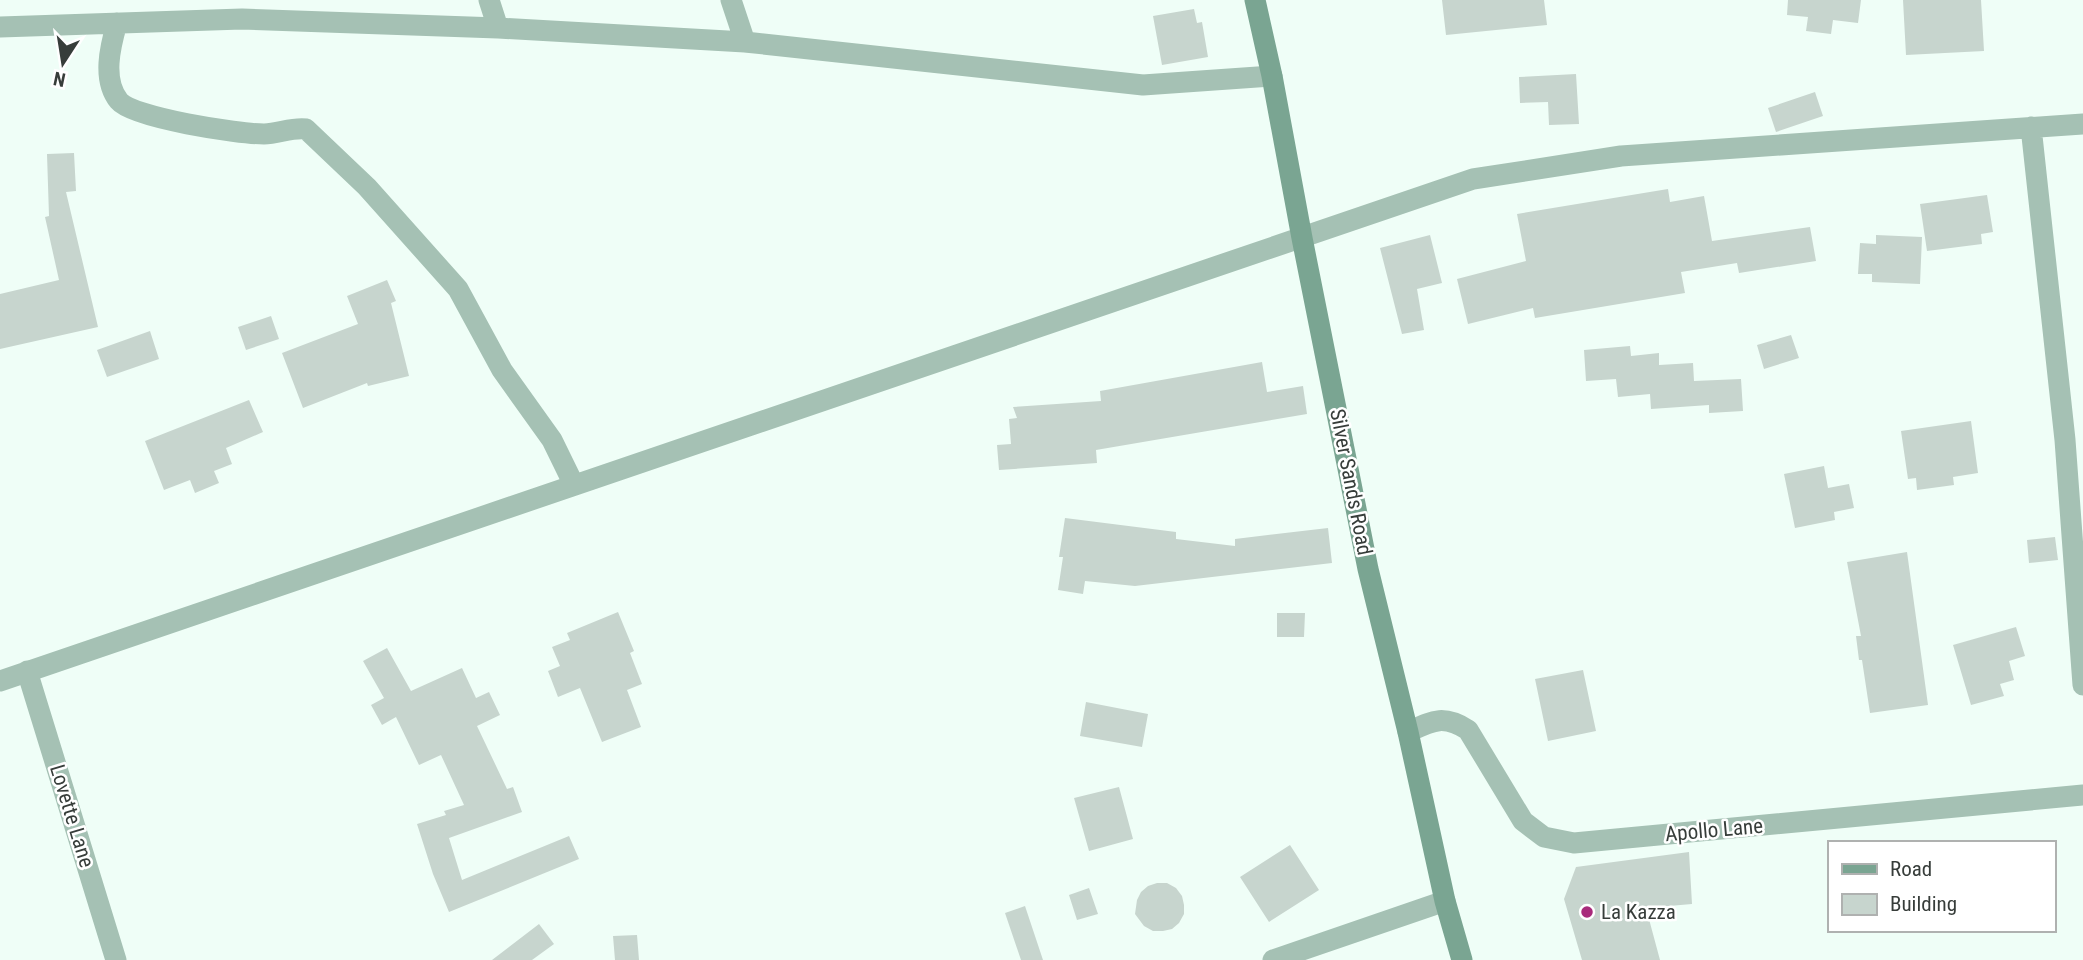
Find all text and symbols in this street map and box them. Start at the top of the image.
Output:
north arrow [28,28,98,98]
text: N [51,67,68,92]
street label: Silver Sands Road [1325,407,1377,557]
street label: Lovette Lane [45,762,99,870]
street label: Apollo Lane [1664,814,1764,846]
legend [1828,841,2055,932]
text: Road [1890,857,1932,881]
text: Building [1890,892,1957,916]
place label: La Kazza [1601,900,1676,924]
marker: La Kazza [1579,904,1595,920]

